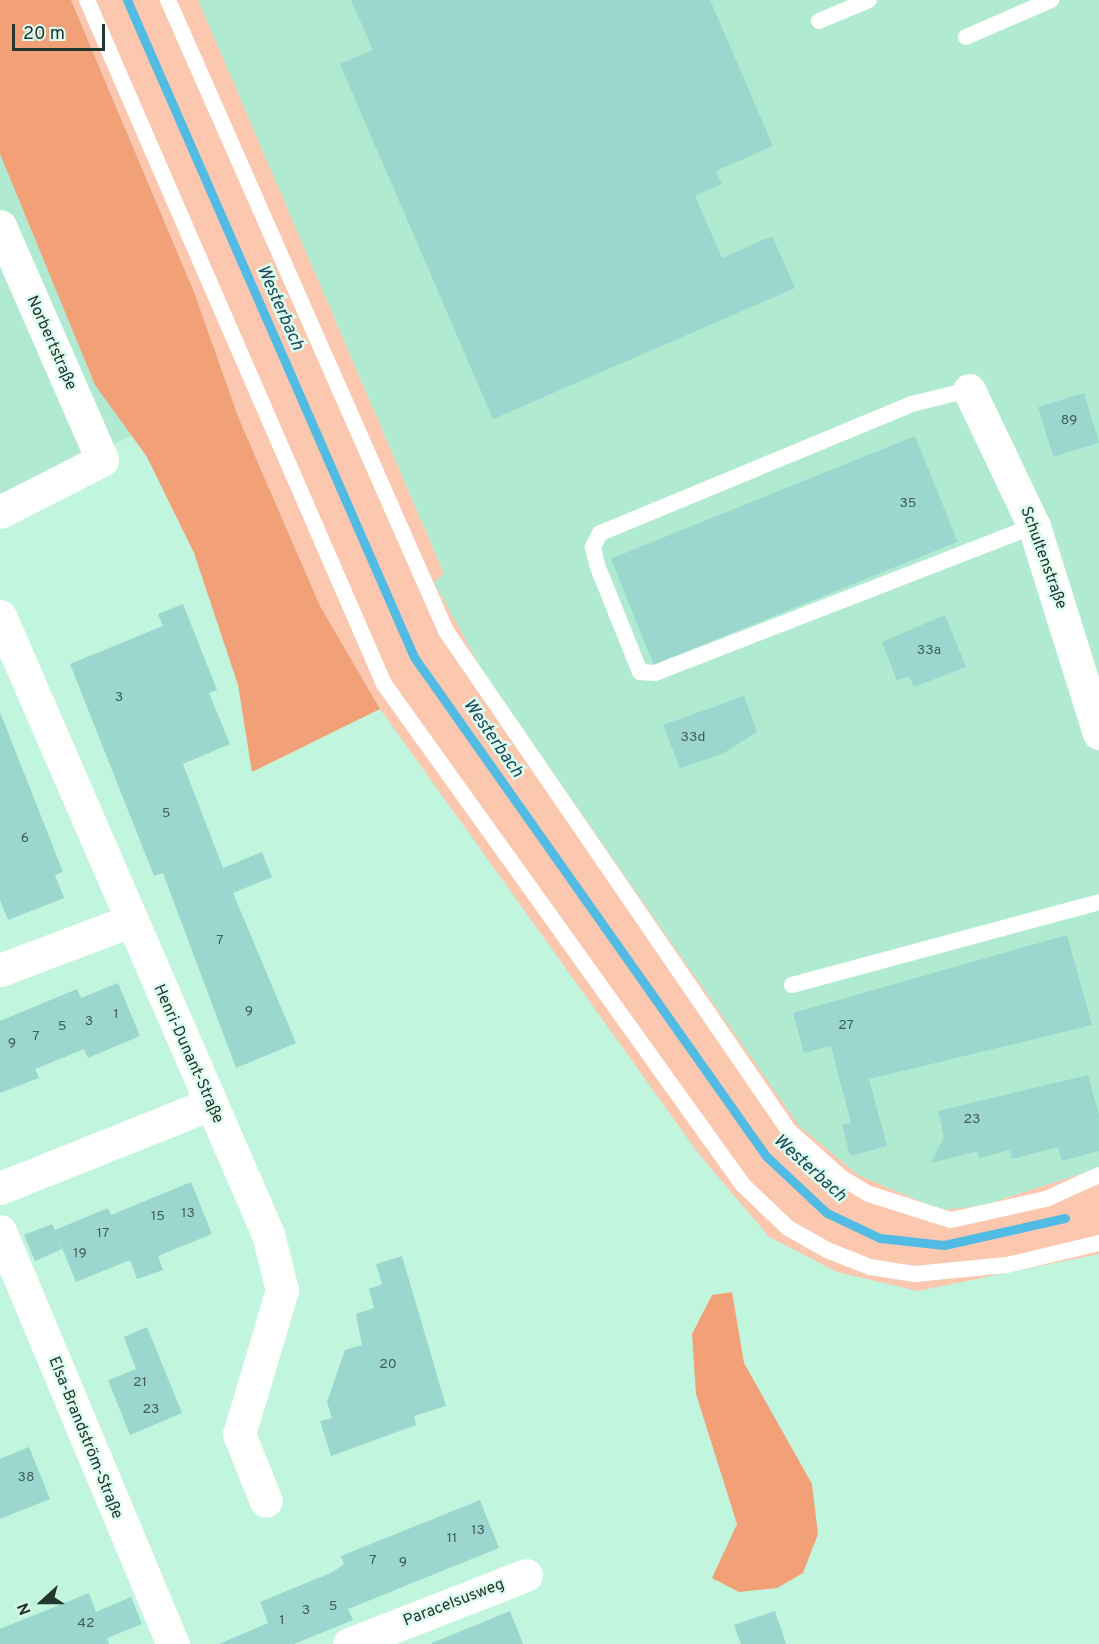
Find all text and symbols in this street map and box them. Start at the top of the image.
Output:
scale bar [15,12,108,50]
text: 20 m [23,23,65,46]
water label: Westerbach [251,262,307,354]
street label: Norbertstraße [22,293,80,393]
house number: 89 [1061,413,1077,429]
house number: 35 [899,496,917,512]
street label: Schultenstraße [1016,504,1070,612]
house number: 33a [917,643,941,659]
house number: 3 [115,690,123,706]
water label: Westerbach [457,696,527,782]
house number: 33d [681,730,705,746]
house number: 5 [162,806,170,822]
house number: 6 [21,831,29,847]
house number: 7 [216,933,224,949]
street label: Henri-Dunant-Straße [149,981,227,1127]
house number: 9 [245,1004,253,1020]
house number: 1 [113,1007,119,1023]
house number: 3 [85,1014,93,1030]
house number: 27 [838,1018,854,1034]
house number: 5 [58,1019,66,1035]
house number: 7 [32,1029,40,1045]
house number: 9 [8,1036,16,1052]
house number: 23 [964,1112,980,1128]
water label: Westerbach [768,1131,850,1207]
house number: 13 [181,1206,195,1222]
house number: 15 [151,1209,165,1225]
house number: 17 [97,1226,109,1242]
house number: 19 [73,1246,87,1262]
street label: Elsa-Brandström-Straße [44,1354,126,1522]
house number: 20 [379,1357,397,1373]
house number: 21 [133,1375,147,1391]
house number: 23 [143,1402,159,1418]
house number: 38 [18,1470,34,1486]
house number: 13 [471,1523,485,1539]
house number: 11 [447,1531,457,1547]
house number: 7 [369,1553,377,1569]
house number: 9 [399,1555,407,1571]
north arrow [12,1572,72,1632]
street label: Paracelsusweg [401,1575,507,1631]
text: N [14,1599,37,1617]
house number: 5 [329,1599,337,1615]
house number: 3 [302,1603,310,1619]
house number: 1 [279,1613,285,1629]
house number: 42 [77,1616,95,1632]

